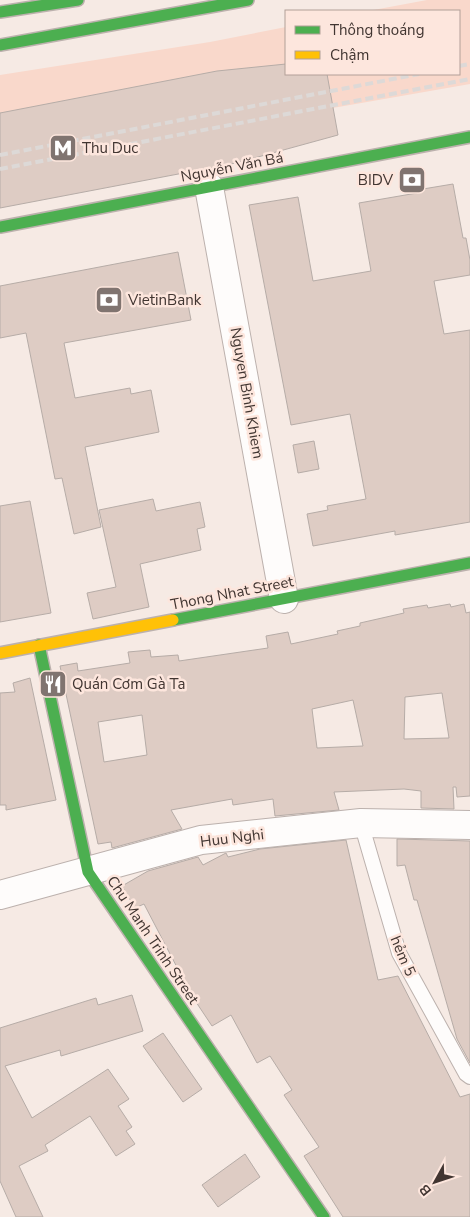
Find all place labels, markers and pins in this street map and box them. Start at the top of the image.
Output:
metro station icon: Thu Duc [48,133,78,163]
place label: Thu Duc [82,138,138,158]
bank icon: BIDV [397,165,427,195]
place label: BIDV [358,170,394,190]
bank icon: VietinBank [94,285,124,315]
place label: VietinBank [127,290,202,310]
restaurant icon: Quán Cơm Gà Ta [38,669,68,699]
place label: Quán Cơm Gà Ta [72,674,185,694]

